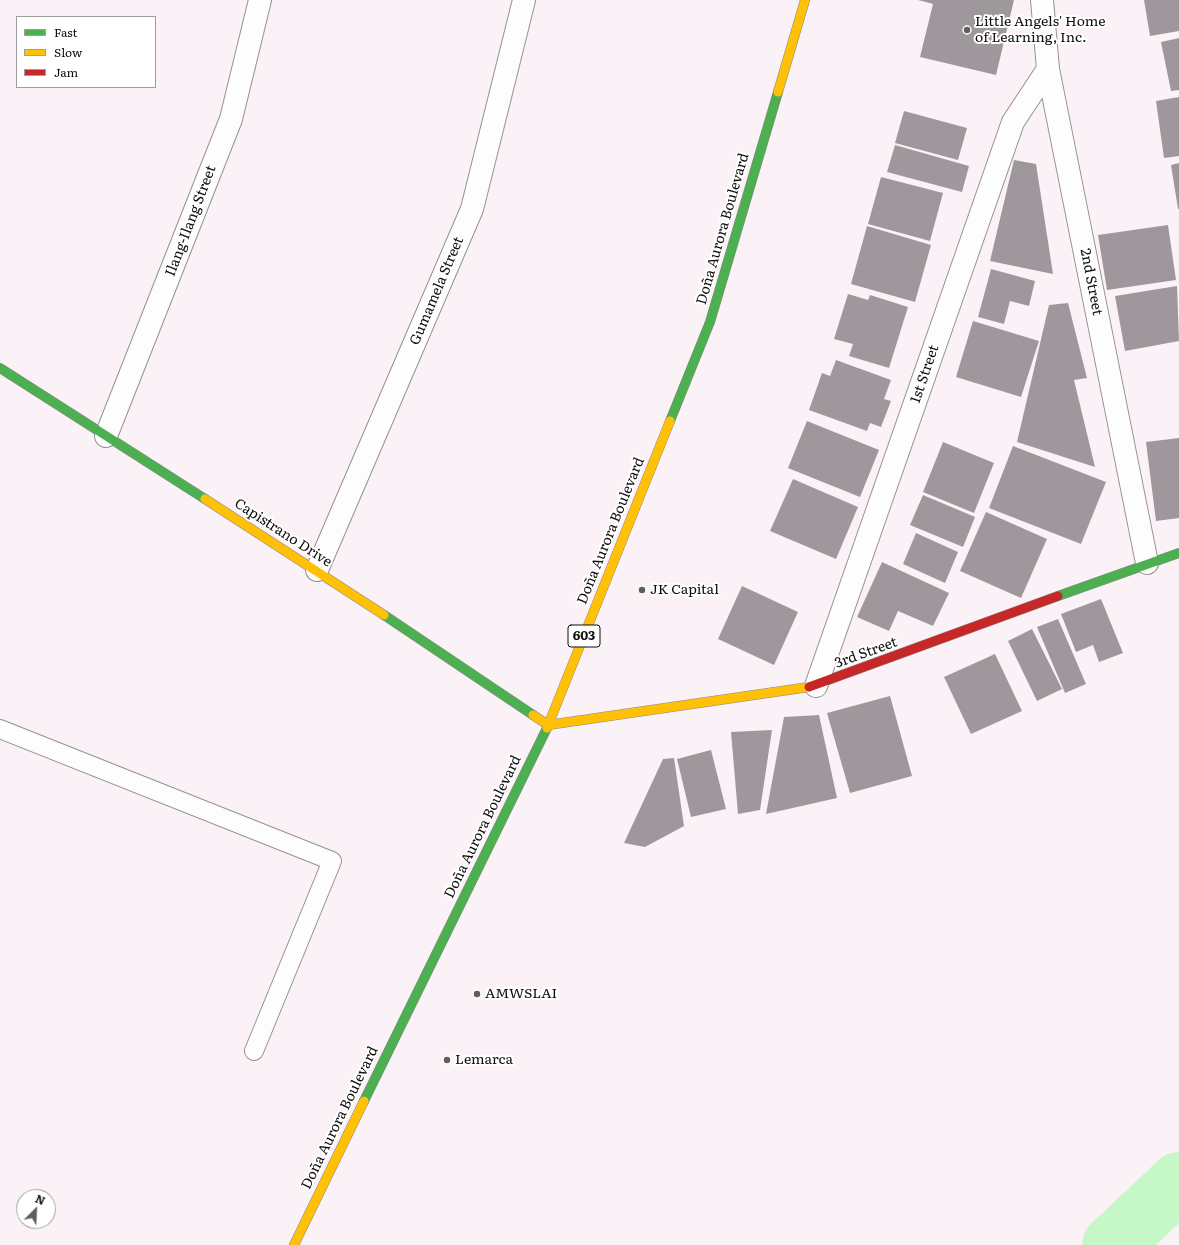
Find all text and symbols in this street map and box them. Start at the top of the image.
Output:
place label: Little Angels' Home of Learning, Inc. [975,14,1106,46]
legend [16,16,156,88]
text: Fast [54,23,77,41]
marker: Little Angels' Home of Learning, Inc. [962,25,972,35]
text: Slow [54,43,82,61]
text: Jam [54,63,78,81]
street label: Doña Aurora Boulevard [693,151,753,307]
street label: Ilang-Ilang Street [162,163,220,279]
street label: Gumamela Street [407,234,467,348]
street label: 2nd Street [1076,247,1106,317]
street label: 1st Street [907,343,943,405]
street label: Doña Aurora Boulevard [574,455,648,607]
street label: Capistrano Drive [231,495,335,571]
place label: JK Capital [650,582,719,598]
marker: JK Capital [637,585,647,595]
road number: 603 [568,625,600,647]
street label: 3rd Street [832,634,900,672]
street label: Doña Aurora Boulevard [441,753,525,901]
place label: AMWSLAI [485,986,557,1002]
marker: AMWSLAI [472,989,482,999]
street label: Doña Aurora Boulevard [298,1044,382,1192]
place label: Lemarca [455,1052,513,1068]
marker: Lemarca [442,1055,452,1065]
north arrow [16,1189,56,1229]
text: N [33,1190,48,1208]

